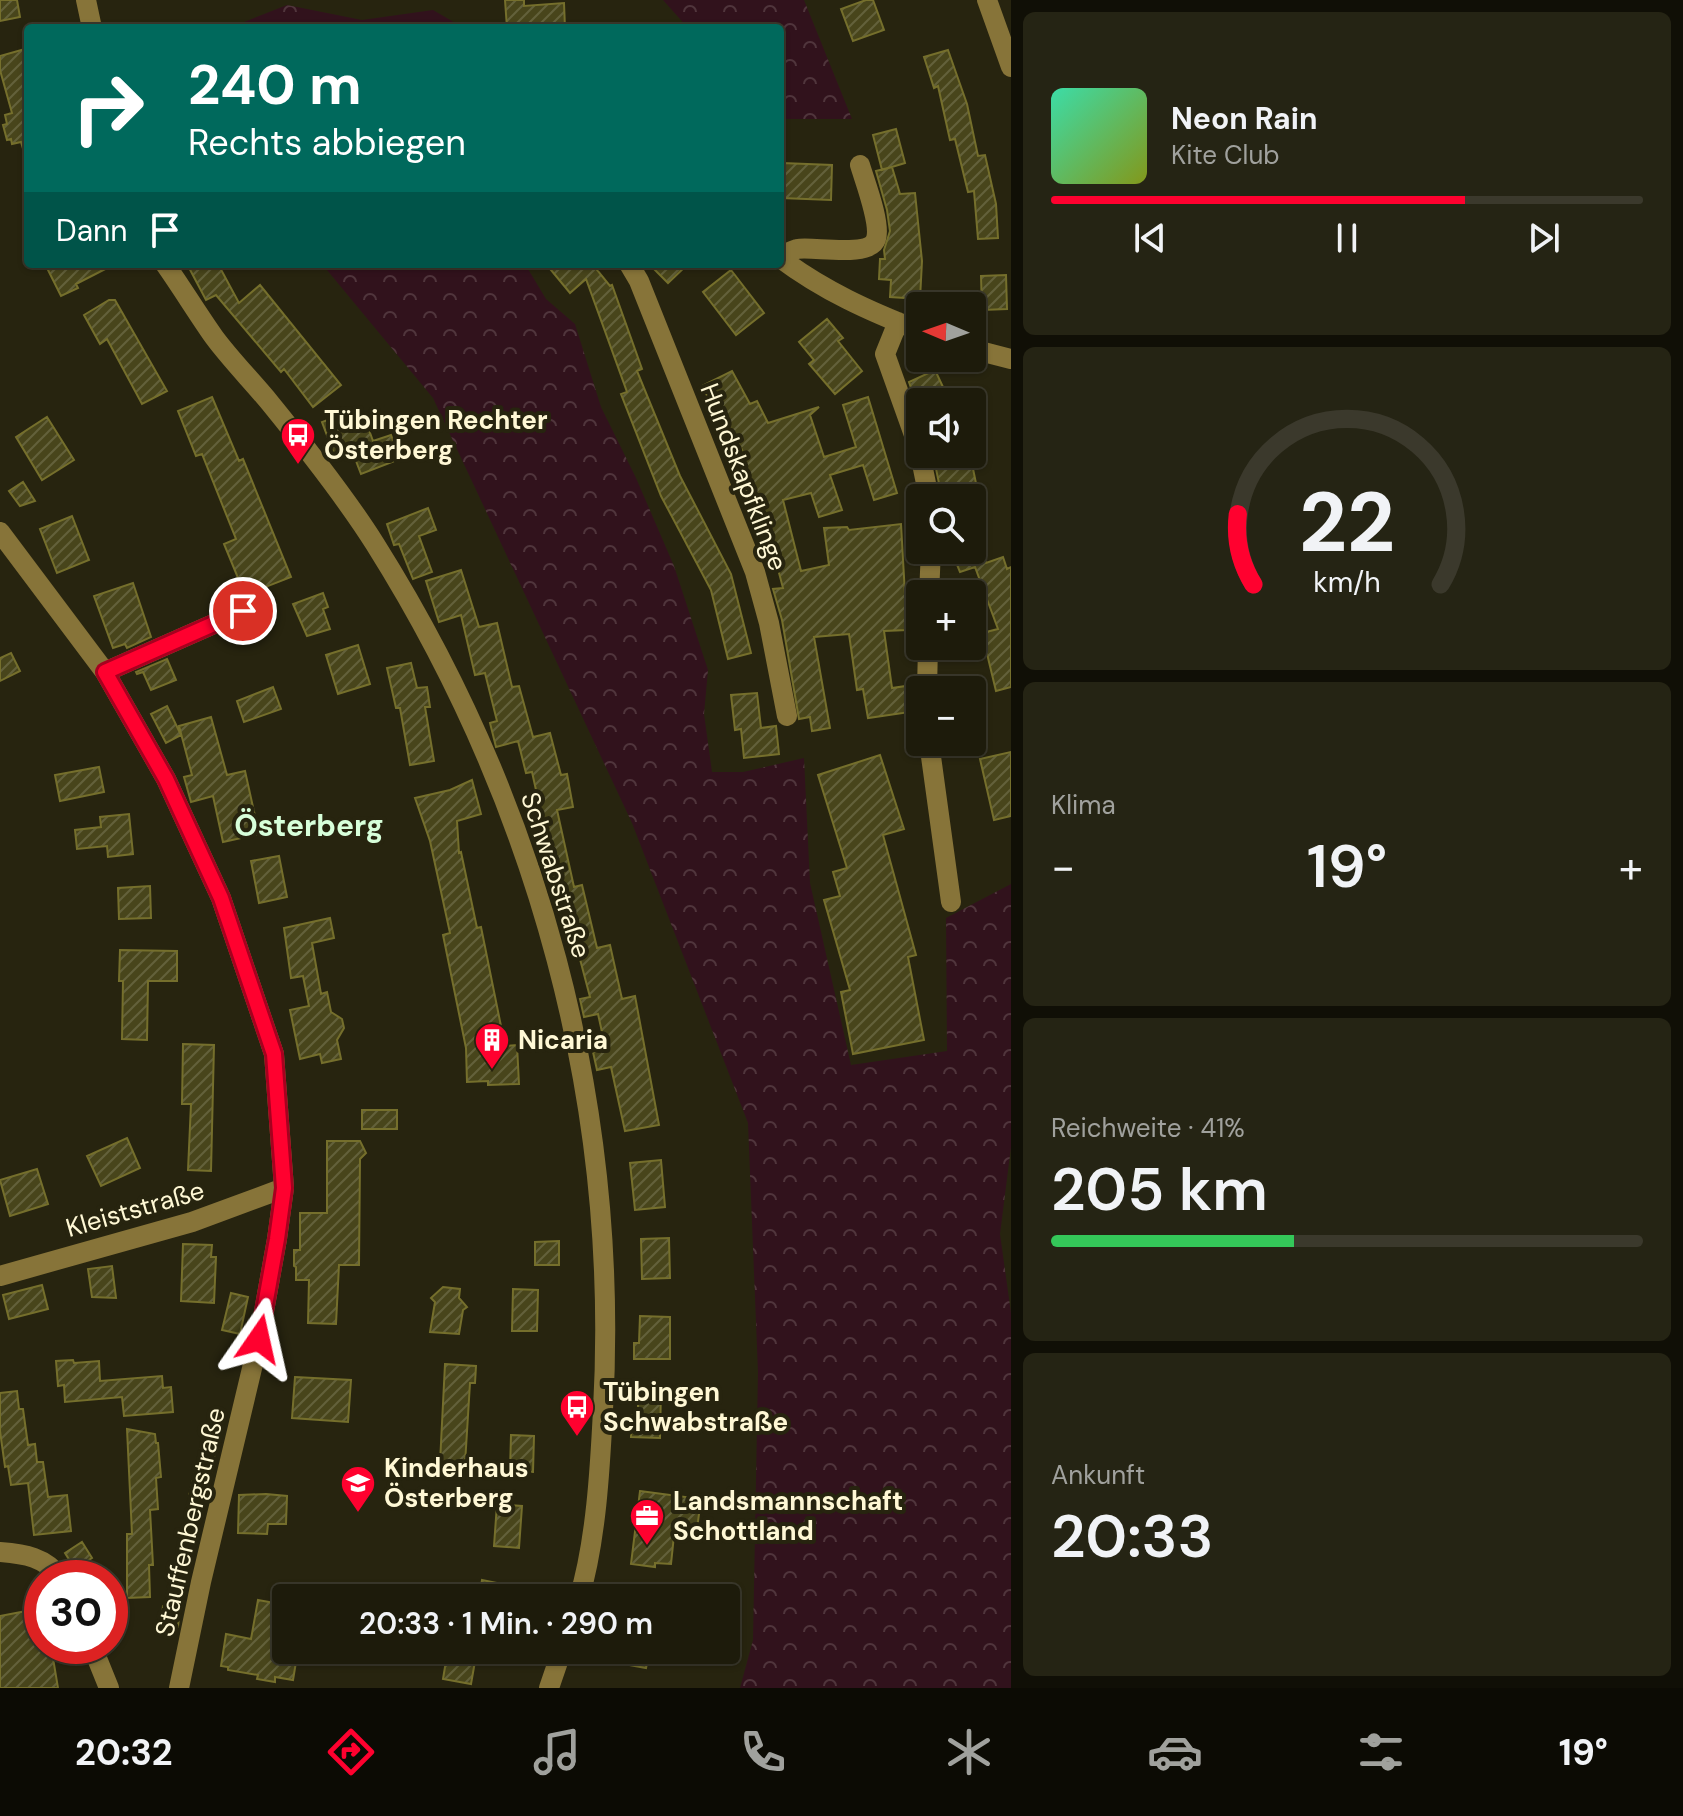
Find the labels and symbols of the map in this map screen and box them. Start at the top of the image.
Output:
north arrow [906,292,986,372]
street label: Hundskapfklinge [693,378,795,576]
place label: Tübingen Rechter Österberg [324,403,548,467]
bus stop icon: Tübingen Rechter Österberg [279,416,317,466]
pin [209,577,277,645]
street label: Schwabstraße [513,788,599,962]
district label: Österberg [234,806,384,845]
building icon: Nicaria [473,1021,511,1071]
place label: Nicaria [518,1023,608,1057]
street label: Kleiststraße [62,1173,208,1245]
position arrow [217,1297,301,1381]
place label: Tübingen Schwabstraße [603,1375,788,1439]
bus stop icon: Tübingen Schwabstraße [558,1388,596,1438]
street label: Stauffenbergstraße [147,1404,233,1640]
place label: Kinderhaus Österberg [384,1451,529,1515]
school or university icon: Kinderhaus Österberg [339,1464,377,1514]
place label: Landsmannschaft Schottland [673,1484,903,1548]
office icon: Landsmannschaft Schottland [628,1497,666,1547]
speed limit sign: 30 [24,1560,128,1664]

